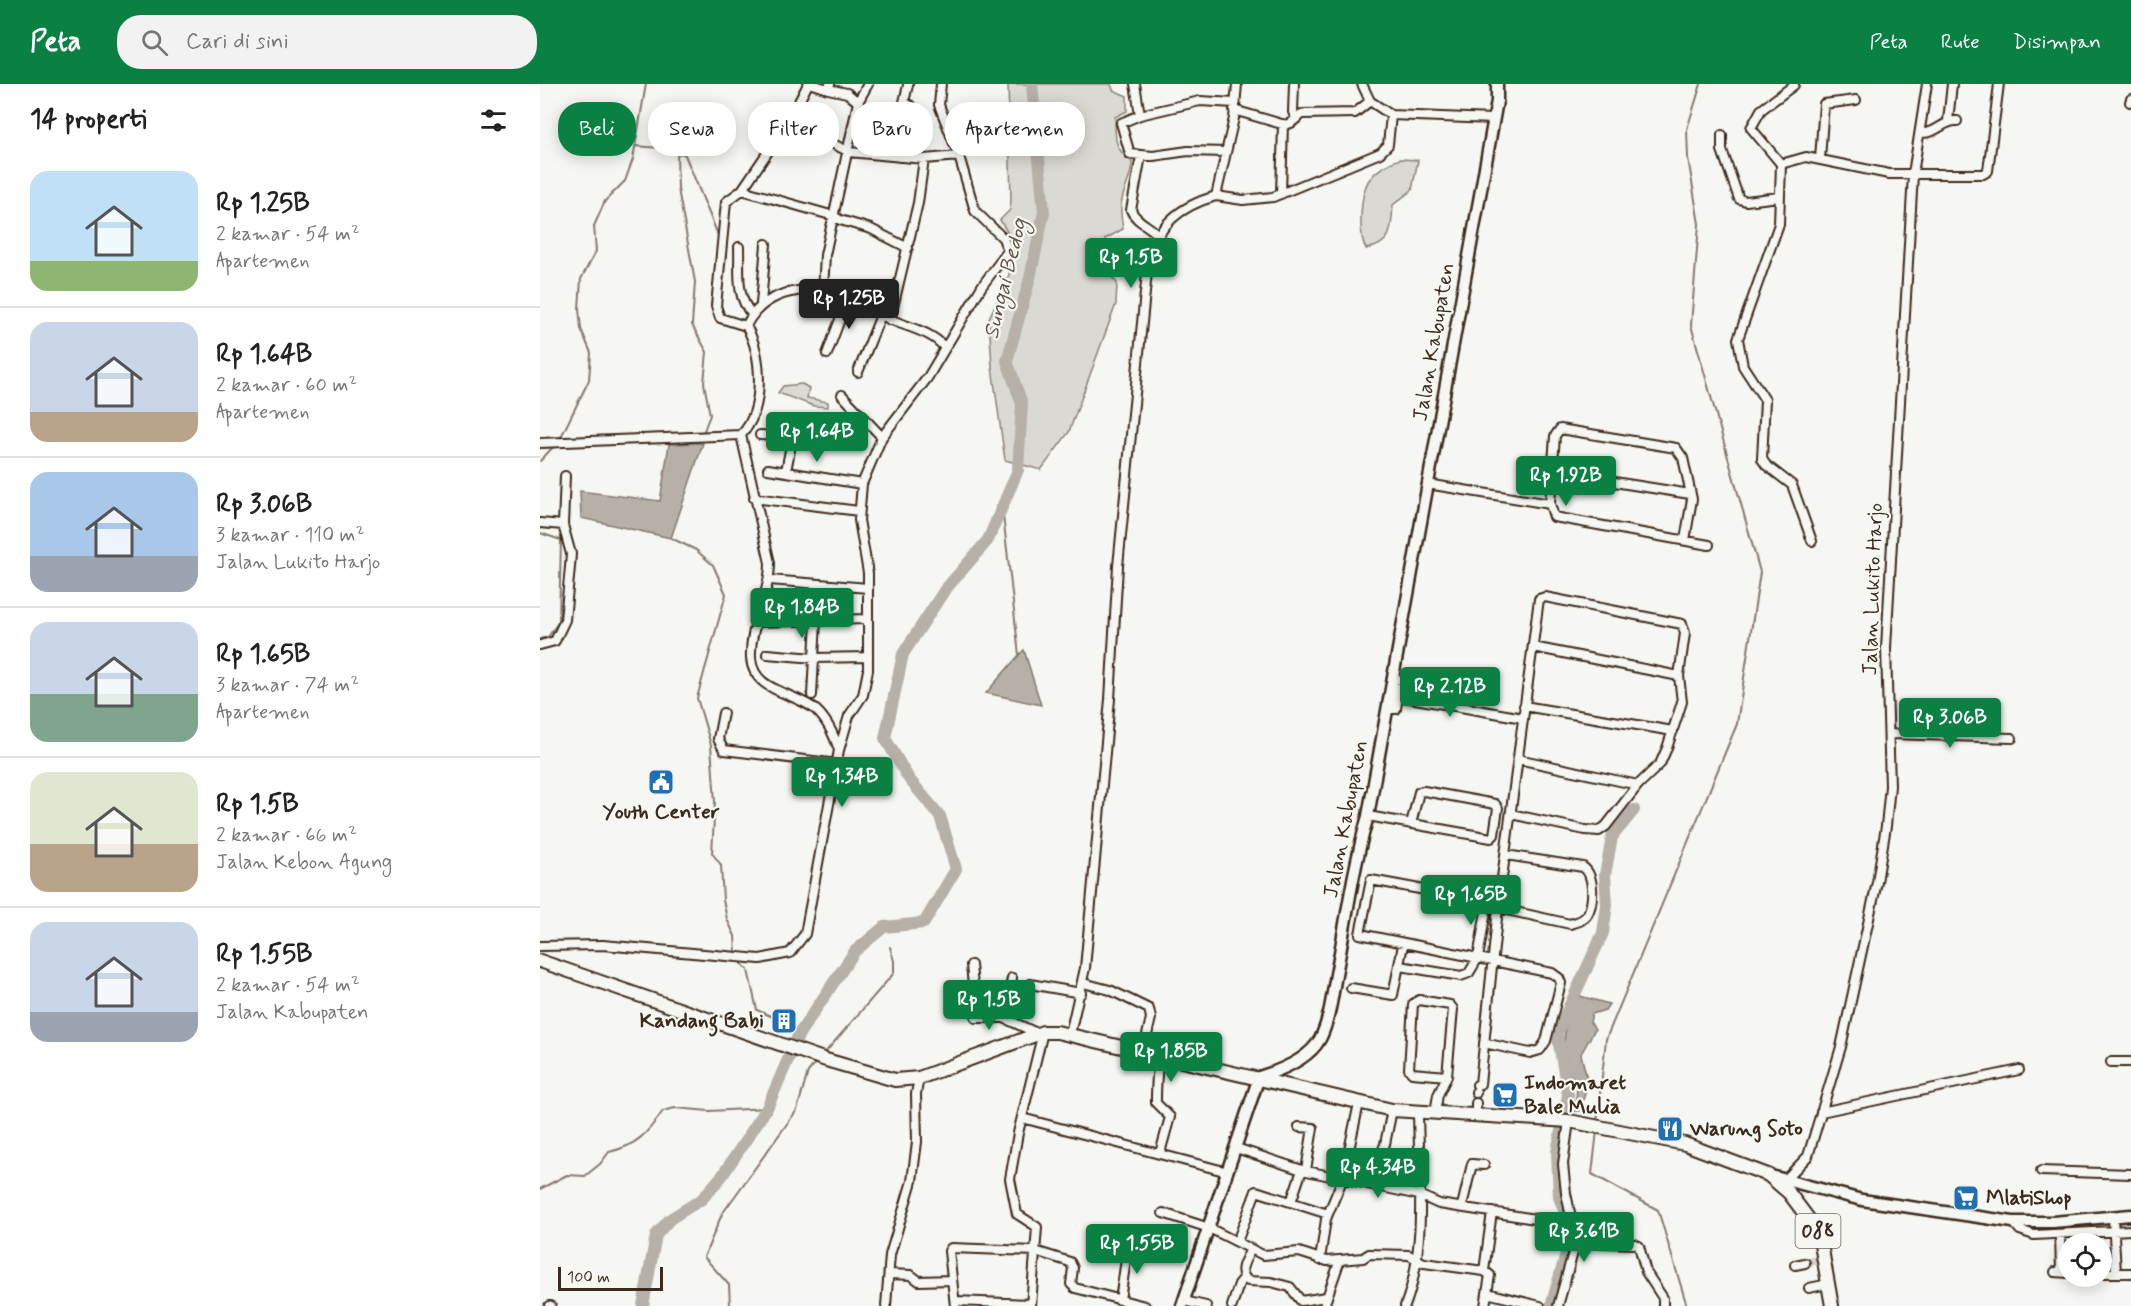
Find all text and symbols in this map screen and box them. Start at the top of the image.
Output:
search box [117,15,537,69]
text: Peta [30,24,81,61]
icon: search [138,26,171,59]
text: Cari di sini [186,28,289,56]
text: Peta [1870,28,1908,56]
text: Rute [1941,28,1980,56]
text: Disimpan [2013,28,2101,56]
chip: Beli [558,102,636,156]
chip: Sewa [648,102,736,156]
chip: Filter [748,102,839,156]
chip: Baru [851,102,933,156]
chip: Apartemen [945,102,1085,156]
text: 14 properti [30,103,146,137]
icon: filters [477,104,510,137]
text: Rp 1.25B [216,187,310,221]
icon: home [78,195,150,267]
water label: Sungai Bedog [978,214,1037,343]
text: 2 kamar · 54 m² [216,221,360,248]
pin: Rp 1.5B [1076,238,1186,289]
text: Rp 1.5B [1099,244,1163,271]
text: Apartemen [216,248,309,275]
street label: Jalan Kabupaten [1406,261,1462,423]
pin: Rp 1.25B [787,279,911,330]
text: Rp 1.25B [813,285,885,312]
text: Rp 1.64B [216,338,312,372]
icon: home [78,346,150,418]
text: 2 kamar · 60 m² [216,372,357,399]
text: Apartemen [216,399,309,426]
pin: Rp 1.64B [755,412,879,463]
text: Rp 1.64B [780,418,854,445]
pin: Rp 1.92B [1504,456,1628,507]
text: Rp 1.92B [1530,462,1602,489]
text: Rp 3.06B [216,488,312,522]
icon: home [78,496,150,568]
street label: Jalan Lukito Harjo [1856,502,1890,676]
text: 3 kamar · 110 m² [216,522,364,549]
text: Jalan Lukito Harjo [216,549,380,576]
pin: Rp 1.84B [740,588,864,639]
text: Rp 1.84B [765,594,840,621]
text: Rp 1.65B [216,638,310,672]
icon: home [78,646,150,718]
pin: Rp 2.12B [1388,667,1512,718]
text: 3 kamar · 74 m² [216,672,359,699]
text: Rp 2.12B [1414,673,1486,700]
pin: Rp 3.06B [1888,698,2012,749]
text: Apartemen [216,699,309,726]
text: Rp 3.06B [1913,704,1987,731]
street label: Jalan Kabupaten [1317,738,1375,900]
pin: Rp 1.34B [780,757,904,808]
text: Rp 1.34B [806,763,878,790]
public building icon: Youth Center [646,767,676,797]
text: Rp 1.5B [216,788,299,822]
icon: home [78,796,150,868]
place label: Youth Center [602,798,720,826]
text: 2 kamar · 66 m² [216,822,357,849]
text: Jalan Kebon Agung [216,849,392,876]
pin: Rp 1.65B [1409,875,1533,926]
text: Rp 1.65B [1435,881,1507,908]
text: Rp 1.55B [216,938,313,972]
icon: home [78,946,150,1018]
text: 2 kamar · 54 m² [216,972,360,999]
pin: Rp 1.5B [934,980,1044,1031]
text: Rp 1.5B [957,986,1021,1013]
text: Jalan Kabupaten [216,999,369,1026]
building icon: Kandang Babi [769,1006,799,1036]
place label: Kandang Babi [640,1007,764,1037]
pin: Rp 1.85B [1109,1032,1233,1083]
text: Rp 1.85B [1134,1038,1208,1065]
place label: Indomaret Bale Mulia [1524,1069,1626,1121]
supermarket icon: Indomaret Bale Mulia [1490,1080,1520,1110]
restaurant icon: Warung Soto [1655,1114,1685,1144]
place label: Warung Soto [1689,1115,1803,1143]
pin: Rp 4.34B [1316,1148,1440,1199]
text: Rp 4.34B [1340,1154,1416,1181]
supermarket icon: MlatiShop [1951,1183,1981,1213]
place label: MlatiShop [1986,1184,2072,1212]
pin: Rp 3.61B [1522,1212,1646,1263]
road number: 088 [1796,1214,1840,1248]
text: Rp 3.61B [1549,1218,1619,1245]
pin: Rp 1.55B [1075,1224,1199,1275]
text: Rp 1.55B [1100,1230,1174,1257]
map controls [2058,1233,2112,1287]
button: locate [2058,1233,2112,1287]
scale bar [558,1264,663,1292]
text: 100 m [567,1267,610,1288]

